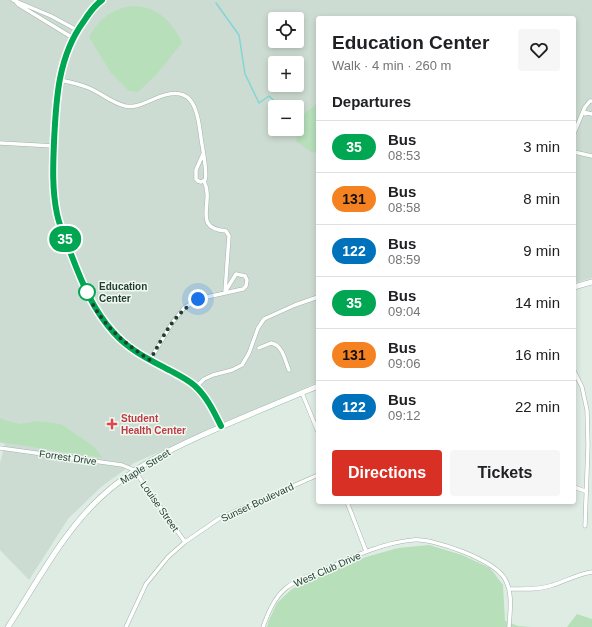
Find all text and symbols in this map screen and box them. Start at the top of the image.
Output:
map controls [268,12,304,136]
button: locate [268,12,304,48]
button: heart [518,29,560,71]
text: Education Center [332,32,489,53]
button: + [268,56,304,92]
text: Walk · 4 min · 260 m [332,58,451,73]
text: Departures [332,93,411,110]
button: − [268,100,304,136]
text: Bus [388,131,416,148]
text: 3 min [523,138,560,155]
text: 35 [346,139,362,155]
text: 08:53 [388,148,421,163]
text: Bus [388,183,416,200]
text: 8 min [523,190,560,207]
text: 131 [342,191,366,207]
text: 08:58 [388,200,421,215]
line badge: 35 [47,226,83,252]
text: 35 [57,231,73,247]
text: Bus [388,235,416,252]
text: 9 min [523,242,560,259]
text: 122 [342,243,366,259]
text: 08:59 [388,252,421,267]
place label: Education Center [99,281,147,304]
marker: Education Center [78,283,96,301]
text: Bus [388,287,416,304]
your location [188,289,208,309]
text: 14 min [515,294,560,311]
text: 35 [346,295,362,311]
text: 09:04 [388,304,421,319]
text: Bus [388,339,416,356]
text: 16 min [515,346,560,363]
text: 131 [342,347,366,363]
text: 09:06 [388,356,421,371]
text: Bus [388,391,416,408]
text: 22 min [515,398,560,415]
text: 122 [342,399,366,415]
text: 09:12 [388,408,421,423]
place label: Student Health Center [121,413,186,436]
marker: Student Health Center [106,418,118,430]
street label: Maple Street [118,447,172,486]
street label: Forrest Drive [39,448,98,467]
button: Directions [332,450,442,496]
button: Tickets [450,450,560,496]
street label: Louise Street [138,479,181,534]
street label: Sunset Boulevard [219,481,295,524]
street label: West Club Drive [292,550,363,589]

